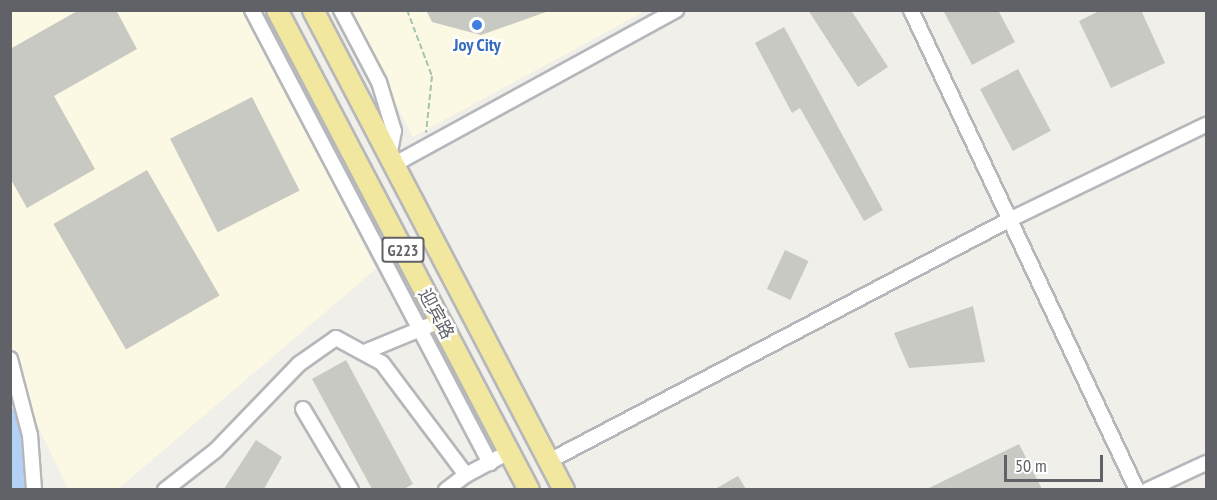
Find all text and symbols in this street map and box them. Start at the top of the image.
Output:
marker: Joy City [470,18,484,32]
place label: Joy City [453,34,501,56]
road number: G223 [380,237,426,263]
street label: 迎宾路 [414,285,458,343]
scale bar [1007,443,1106,481]
text: 50 m [1015,454,1047,477]

